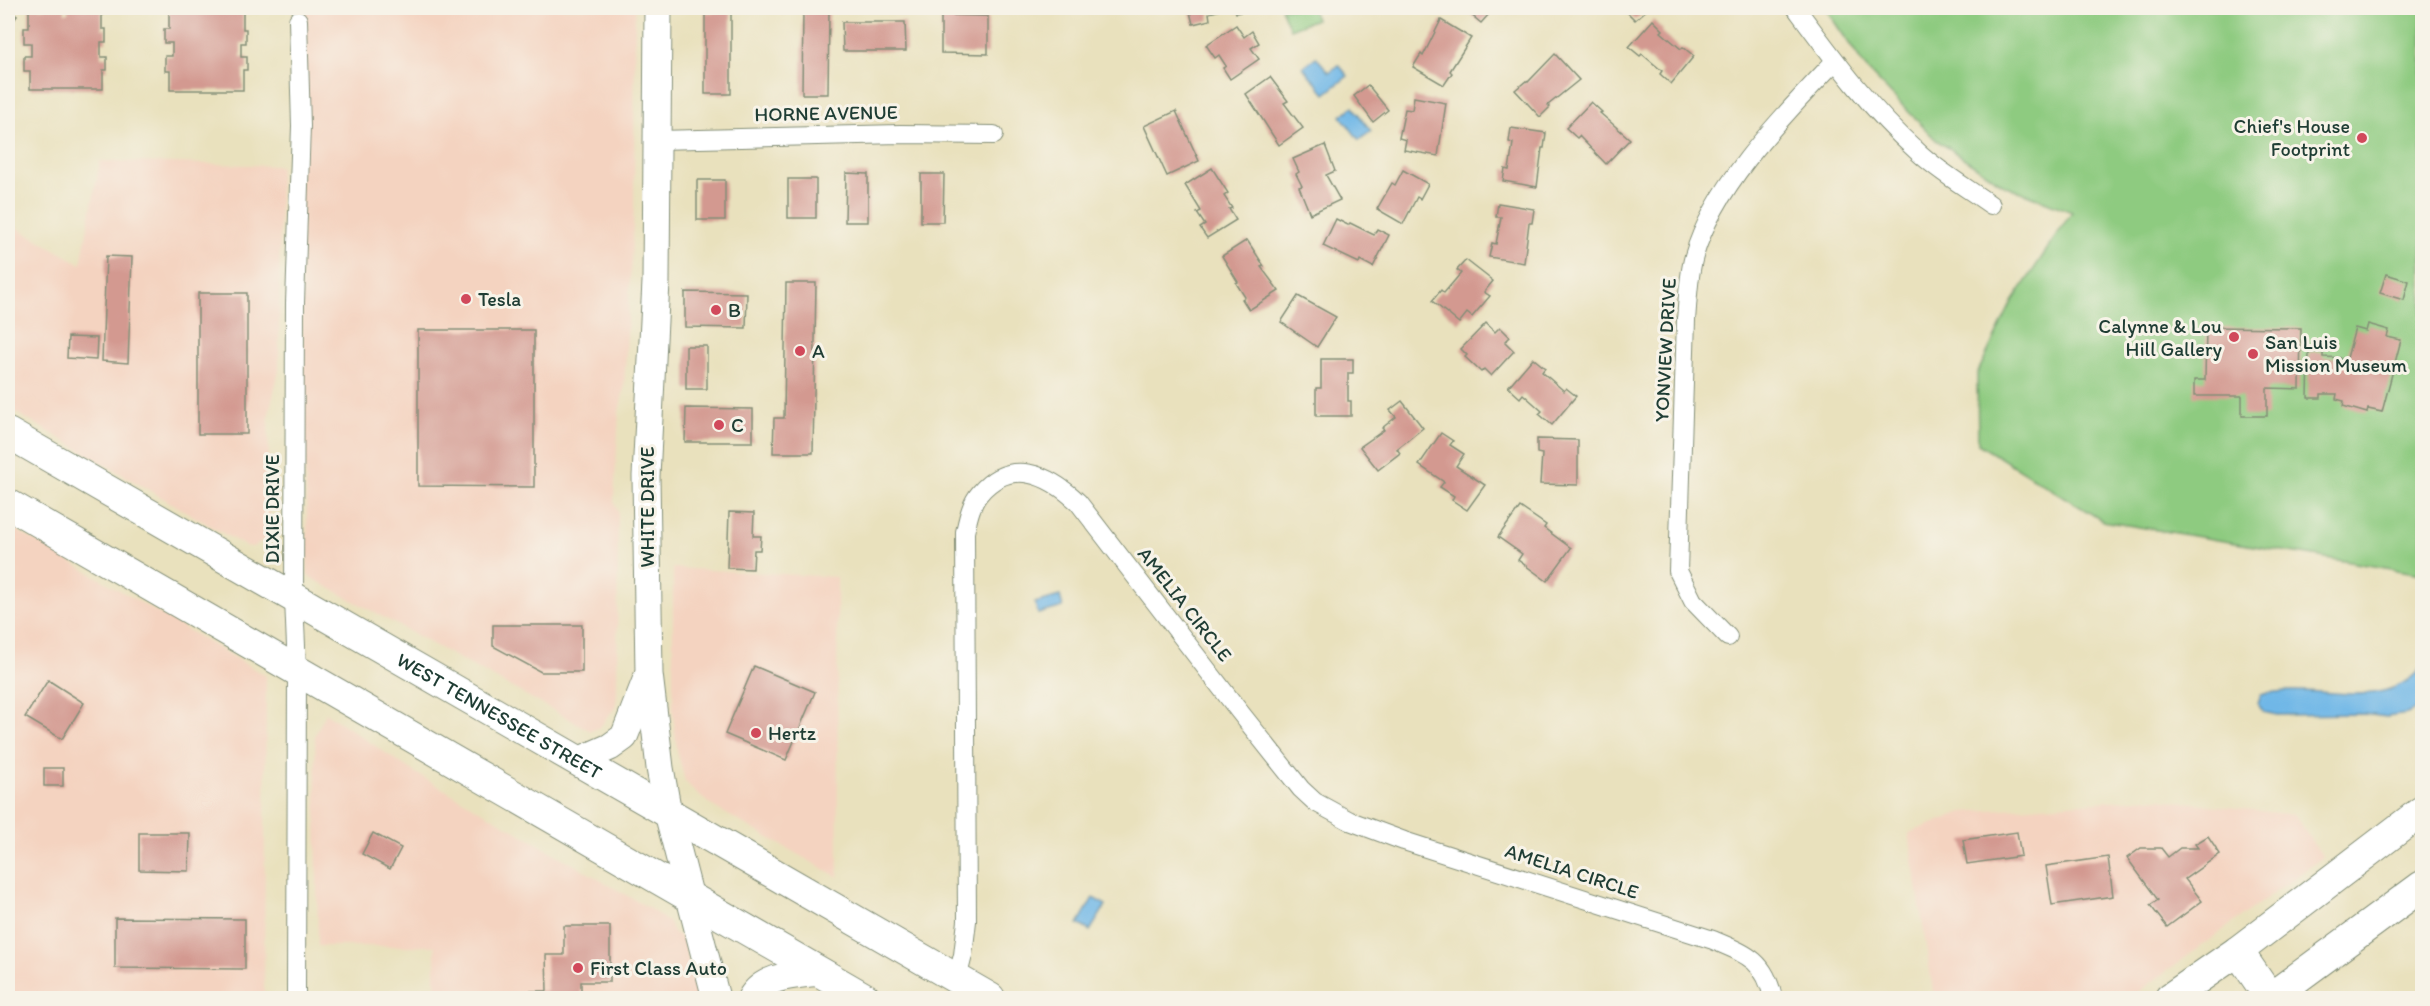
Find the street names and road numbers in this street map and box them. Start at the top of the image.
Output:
street label: HORNE AVENUE [754,100,898,126]
street label: YONVIEW DRIVE [1649,277,1681,423]
street label: WHITE DRIVE [635,446,659,568]
street label: DIXIE DRIVE [260,454,284,564]
street label: AMELIA CIRCLE [1133,542,1237,666]
street label: WEST TENNESSEE STREET [392,647,607,784]
street label: AMELIA CIRCLE [1502,838,1642,904]

